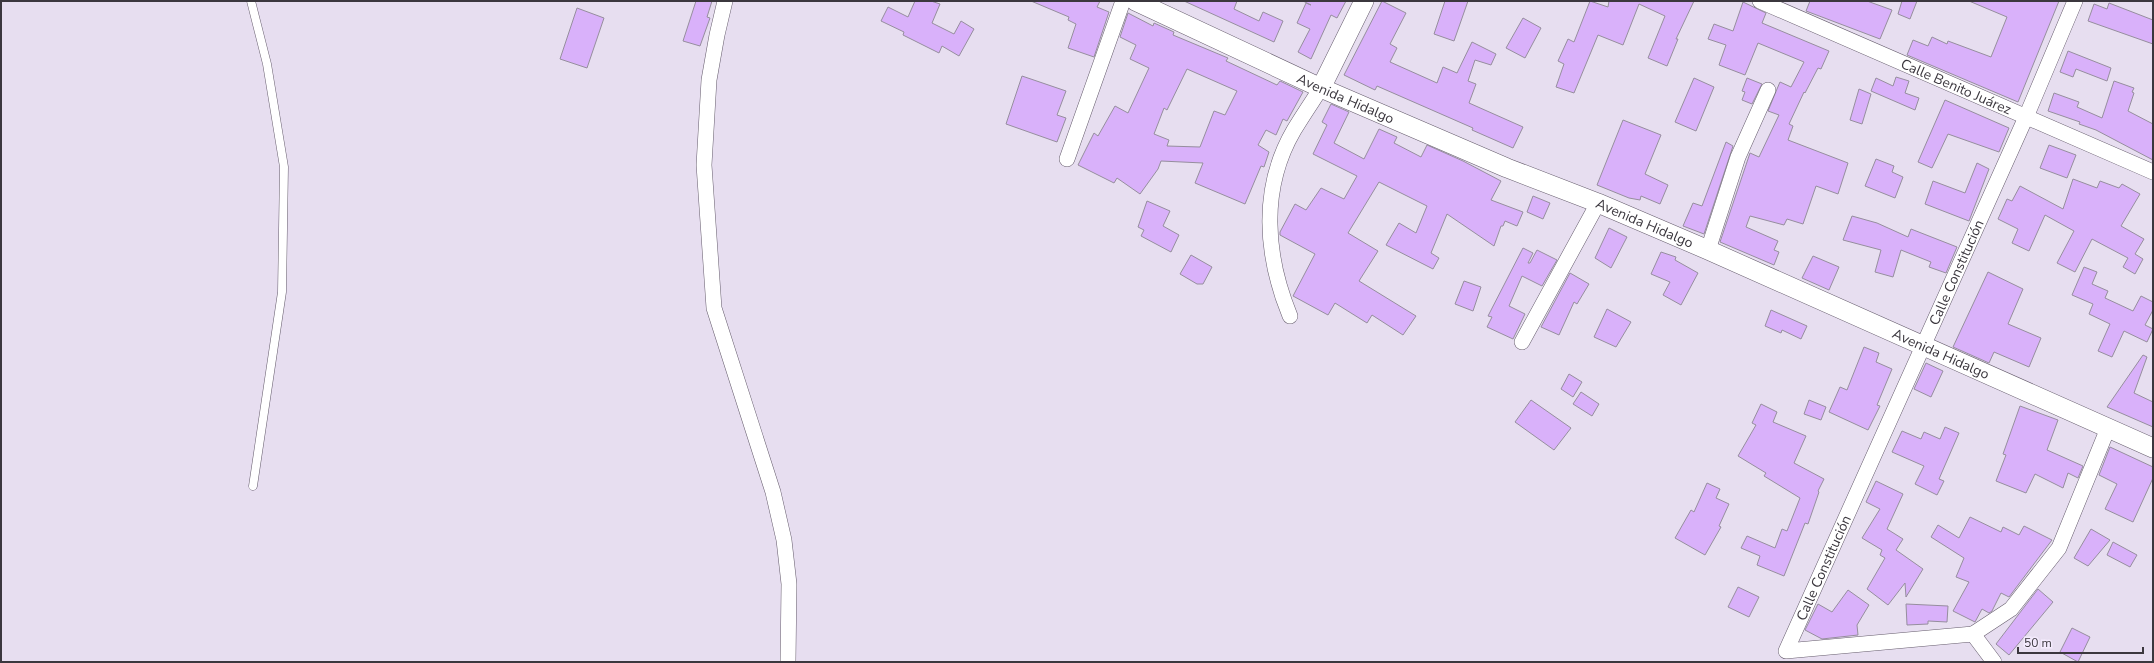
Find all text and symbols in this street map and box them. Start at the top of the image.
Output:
street label: Calle Benito Juárez [1898,54,2015,119]
street label: Avenida Hidalgo [1294,69,1397,128]
street label: Avenida Hidalgo [1593,194,1696,253]
street label: Calle Constitución [1925,217,1989,328]
street label: Avenida Hidalgo [1889,324,1993,384]
street label: Calle Constitución [1792,512,1856,624]
scale bar [2018,629,2143,655]
text: 50 m [2024,635,2052,651]

